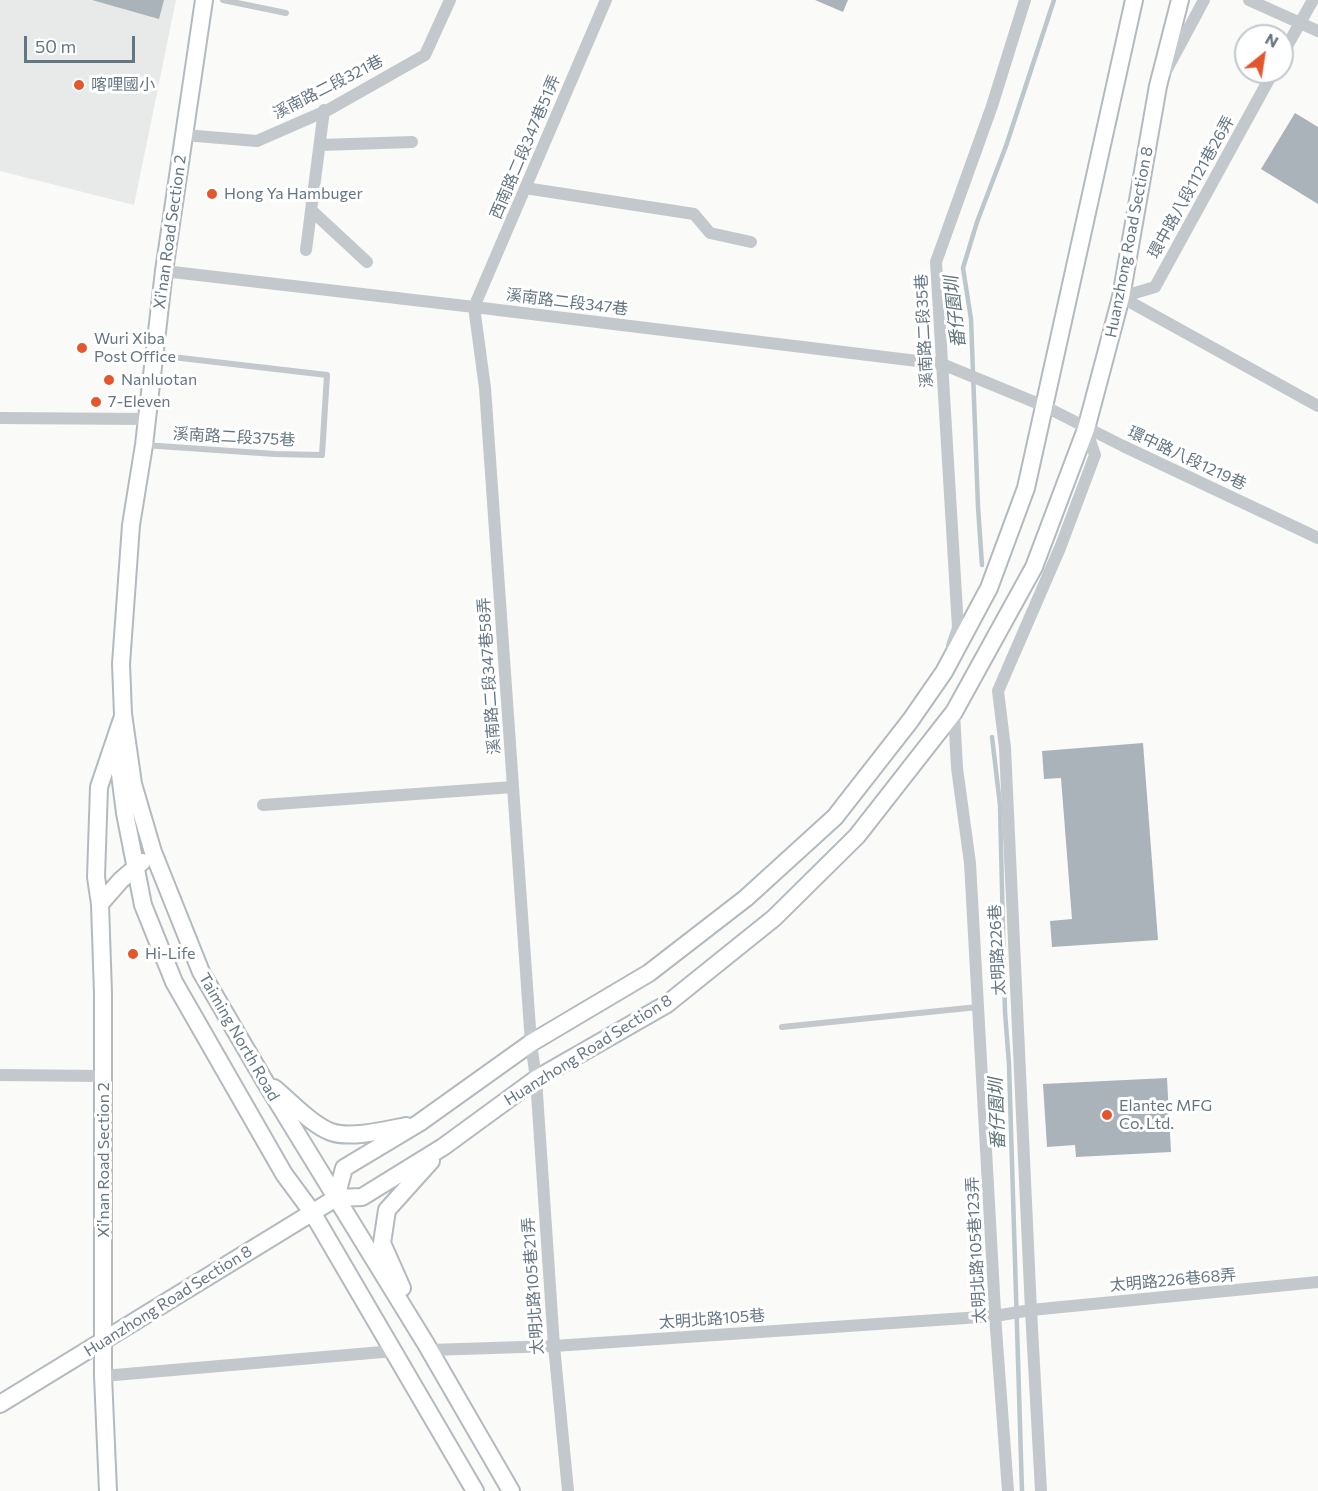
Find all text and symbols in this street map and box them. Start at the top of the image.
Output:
scale bar [27,24,138,62]
north arrow [1234,24,1294,84]
text: N [1262,28,1282,51]
text: 50 m [35,35,76,57]
street label: 溪南路二段321巷 [270,51,386,123]
street label: 西南路二段347巷51弄 [486,72,564,222]
place label: 喀哩國小 [91,75,155,95]
marker: 喀哩國小 [72,78,86,92]
street label: 環中路八段1121巷26弄 [1144,112,1238,262]
street label: Huanzhong Road Section 8 [1101,145,1157,339]
street label: Xi'nan Road Section 2 [150,154,190,310]
place label: Hong Ya Hambuger [224,184,363,204]
marker: Hong Ya Hambuger [205,187,219,201]
street label: 溪南路二段35巷 [911,273,937,389]
water label: 番仔園圳 [940,275,970,349]
street label: 溪南路二段347巷 [505,285,629,319]
place label: Wuri Xiba Post Office [94,329,176,367]
marker: Wuri Xiba Post Office [75,341,89,355]
place label: Nanluotan [121,370,197,390]
marker: Nanluotan [102,373,116,387]
place label: 7-Eleven [108,392,171,412]
marker: 7-Eleven [89,395,103,409]
street label: 環中路八段1219巷 [1125,422,1249,494]
street label: 溪南路二段375巷 [172,424,296,450]
street label: 溪南路二段347巷58弄 [474,597,504,755]
street label: 太明路226巷 [985,904,1009,996]
place label: Hi-Life [145,944,196,964]
marker: Hi-Life [126,947,140,961]
street label: Taiming North Road [195,970,283,1104]
street label: Huanzhong Road Section 8 [500,990,676,1110]
water label: 番仔園圳 [985,1078,1009,1150]
street label: Xi'nan Road Section 2 [94,1082,114,1238]
place label: Elantec MFG Co. Ltd. [1119,1096,1212,1134]
marker: Elantec MFG Co. Ltd. [1100,1108,1114,1122]
street label: 太明北路105巷123弄 [963,1176,989,1324]
street label: 太明北路105巷21弄 [519,1216,547,1356]
street label: Huanzhong Road Section 8 [80,1241,256,1361]
street label: 太明路226巷68弄 [1109,1265,1237,1295]
street label: 太明北路105巷 [658,1306,766,1332]

